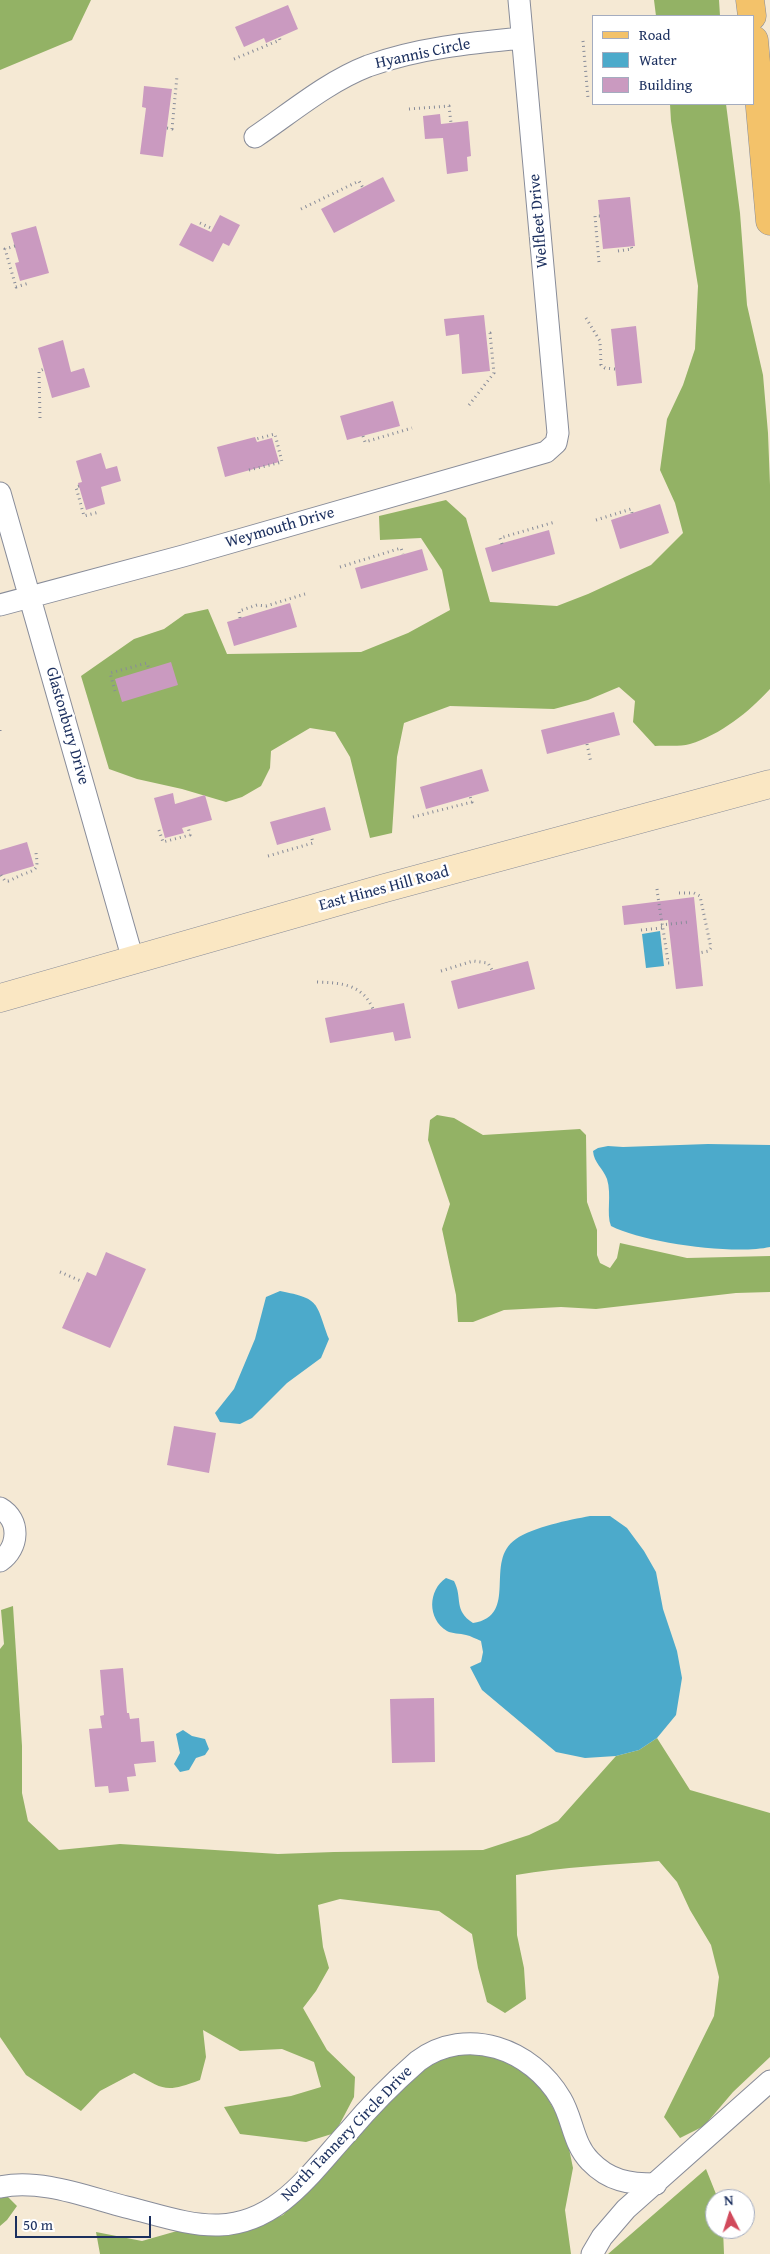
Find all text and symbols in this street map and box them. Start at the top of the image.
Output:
legend [592,15,755,105]
text: Road [639,24,670,45]
street label: Hyannis Circle [374,35,472,73]
text: Water [639,49,677,70]
text: Building [639,74,692,95]
street label: Welfleet Drive [525,173,553,269]
street label: Weymouth Drive [223,503,337,553]
street label: Glastonbury Drive [41,665,93,787]
street label: East Hines Hill Road [317,862,451,916]
street label: North Tannery Circle Drive [277,2062,417,2206]
north arrow [705,2189,755,2239]
text: N [723,2190,734,2210]
scale bar [18,2206,154,2238]
text: 50 m [23,2214,53,2235]

